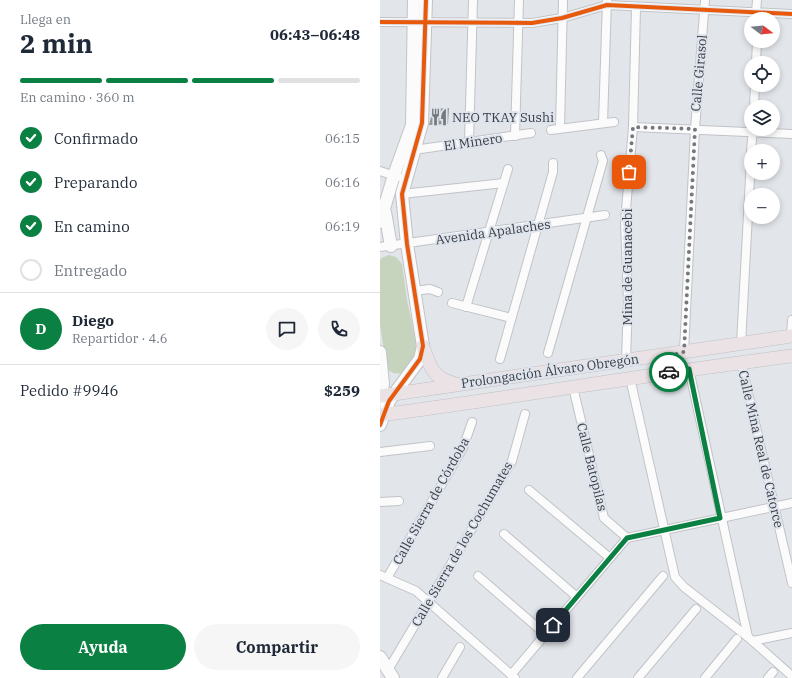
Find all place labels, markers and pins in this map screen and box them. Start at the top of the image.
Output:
restaurant icon: NEO TKAY Sushi [429,107,449,127]
place label: NEO TKAY Sushi [452,109,554,126]
pin [612,155,646,189]
pin [536,608,570,642]

